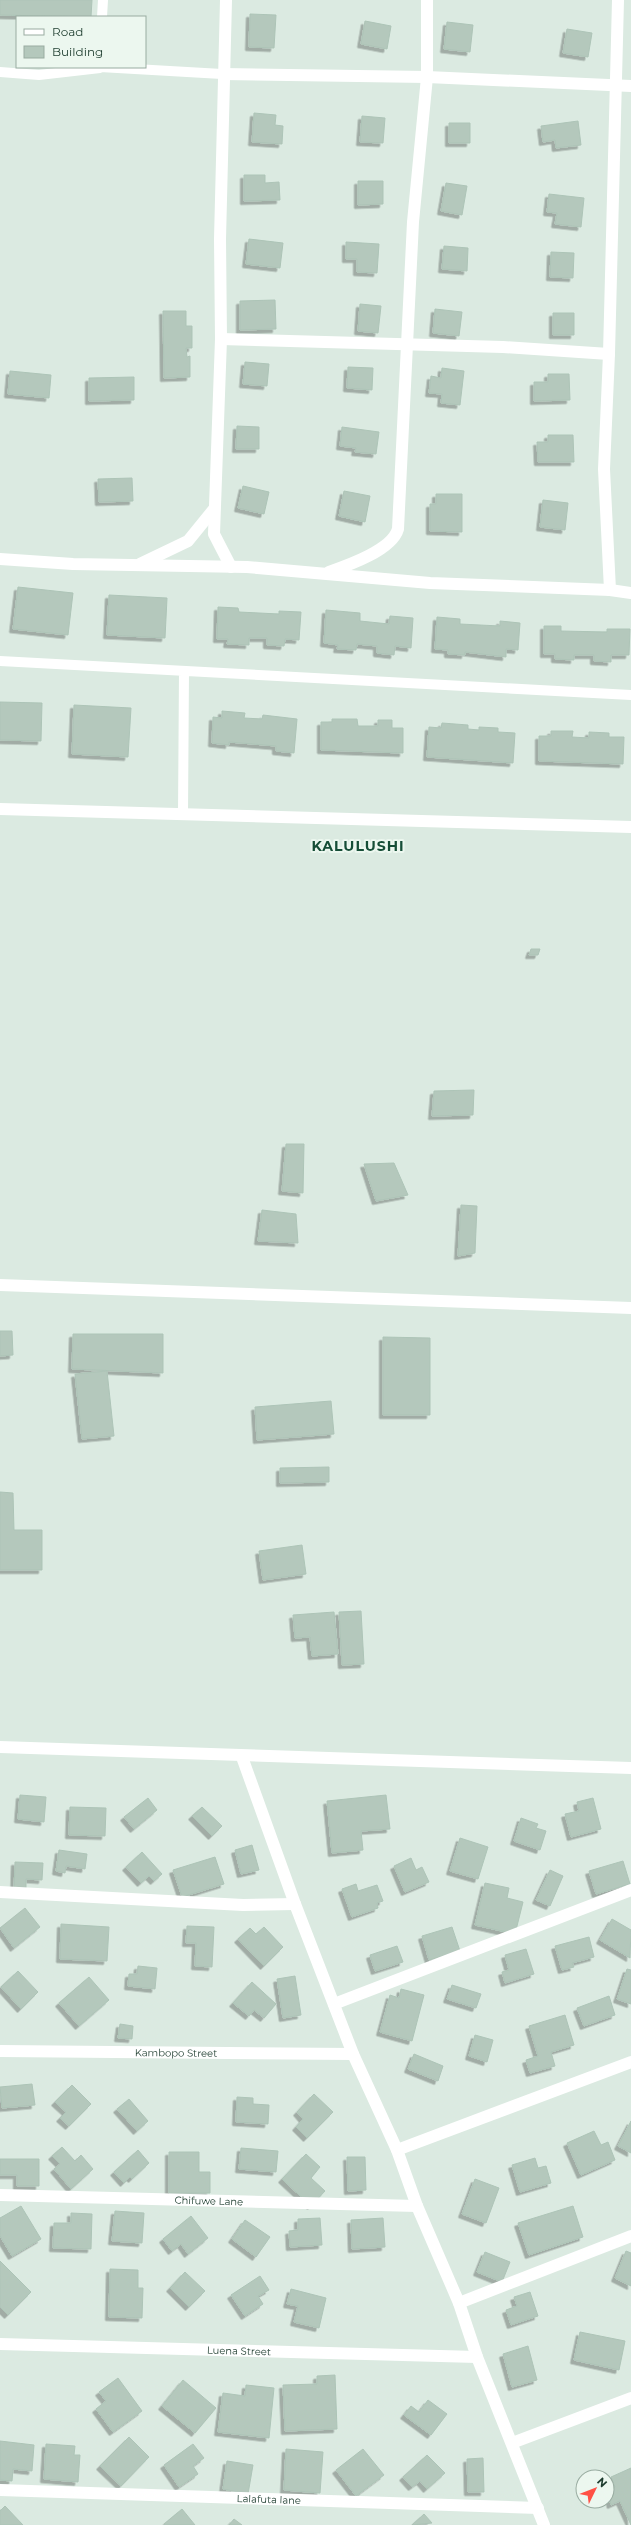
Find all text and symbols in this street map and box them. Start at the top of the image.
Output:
legend [16,16,146,68]
text: Road [52,24,83,39]
text: Building [52,44,103,59]
district label: KALULUSHI [311,837,405,855]
street label: Kambopo Street [135,2046,217,2060]
street label: Chifuwe Lane [174,2194,243,2208]
street label: Luena Street [207,2344,271,2358]
north arrow [575,2469,615,2509]
text: N [594,2474,610,2490]
street label: Lalafuta lane [236,2492,301,2507]

